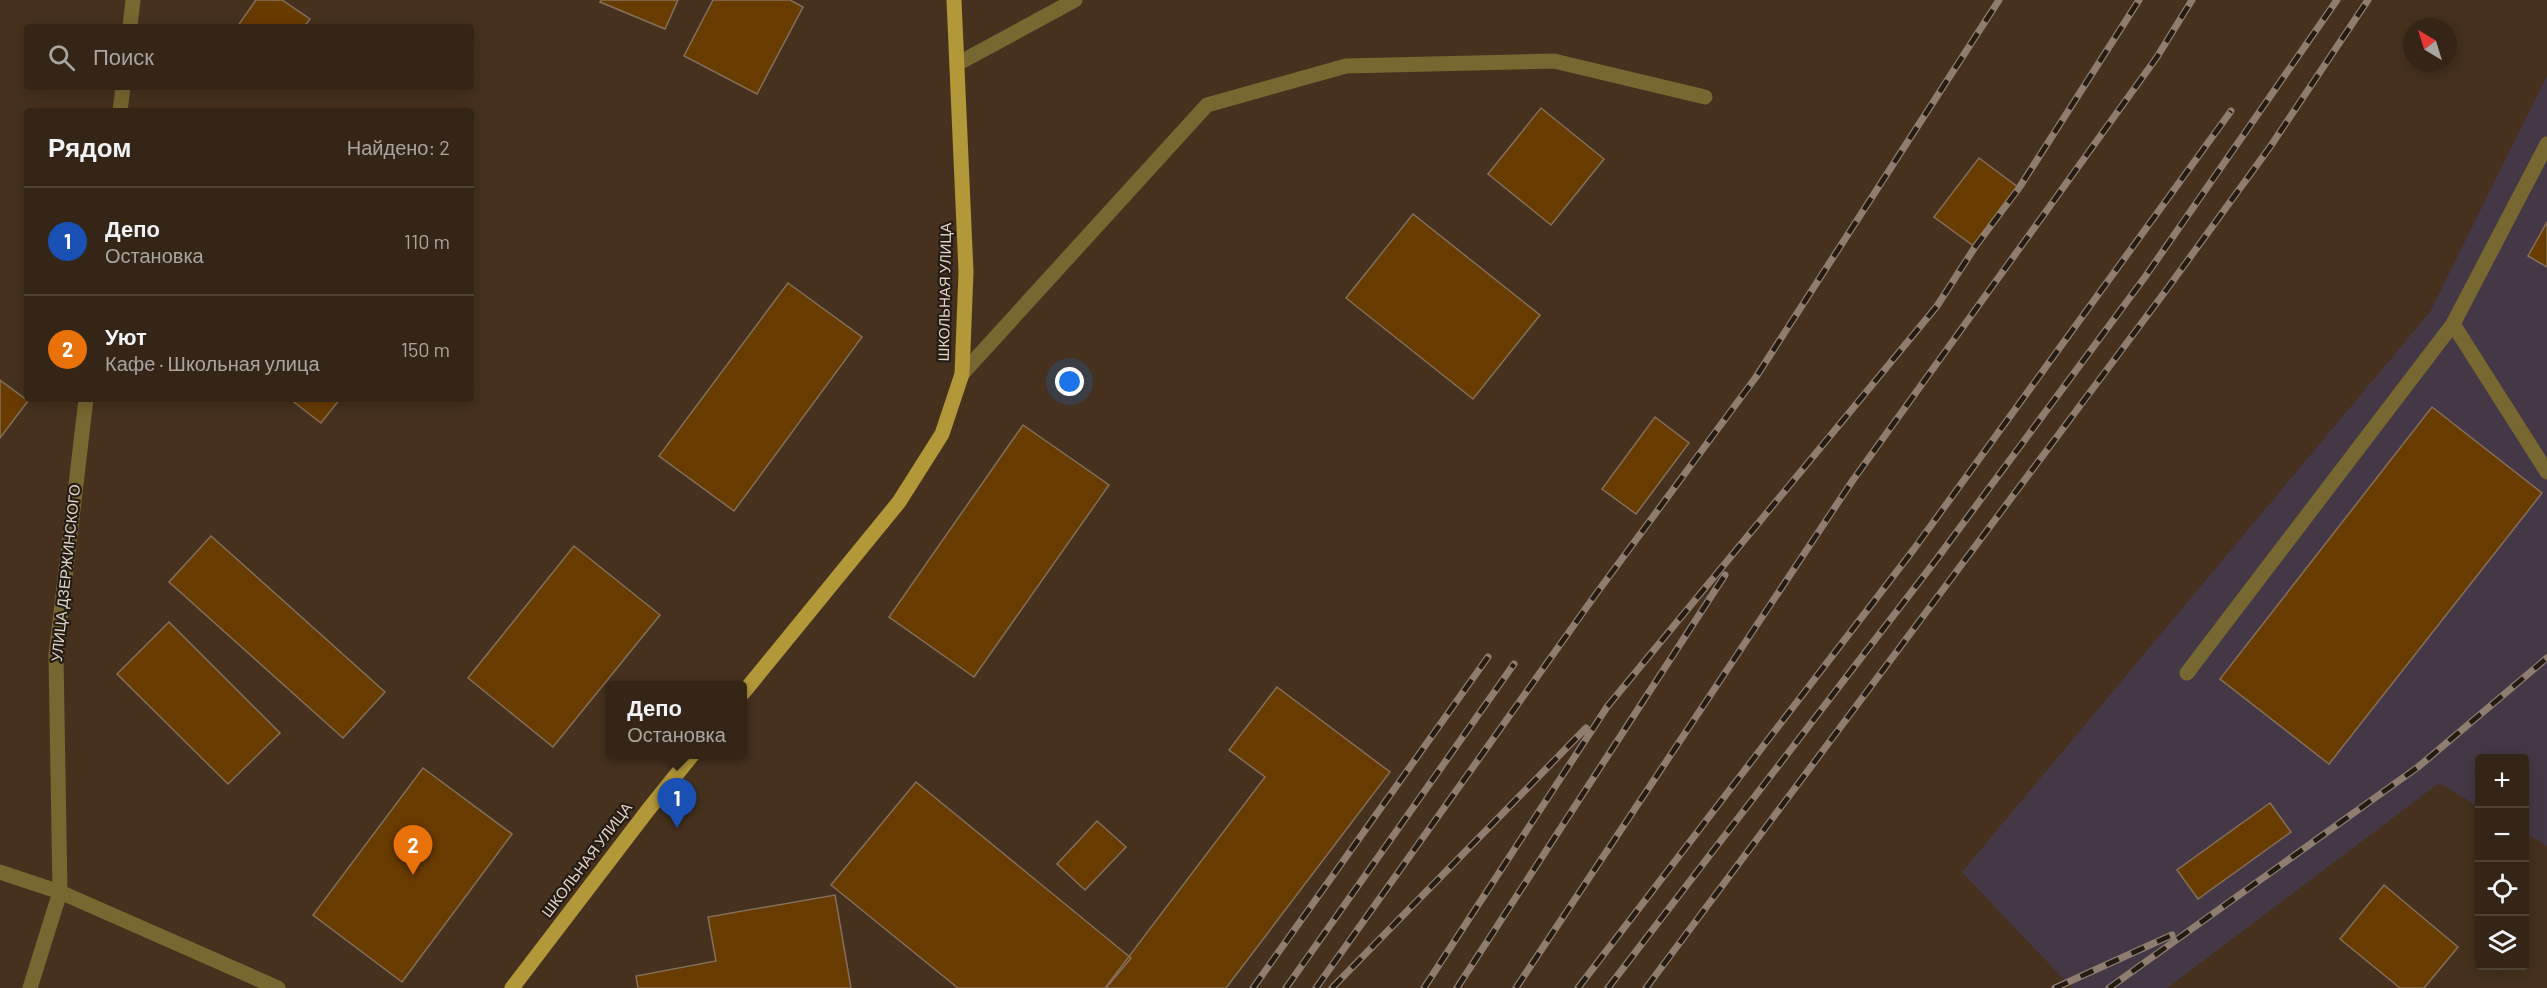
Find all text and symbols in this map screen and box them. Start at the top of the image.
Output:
north arrow [2403,18,2457,72]
search box [24,24,474,90]
icon: search [45,41,78,74]
text: Поиск [93,43,154,69]
text: Рядом [48,131,131,162]
text: Найдено: 2 [347,135,450,159]
text: Депо [105,215,160,241]
street label: ШКОЛЬНАЯ УЛИЦА [934,222,954,362]
text: 1 [64,229,71,253]
text: 110 m [404,229,450,253]
text: Остановка [105,243,204,267]
text: Уют [105,323,147,349]
text: 2 [62,337,73,361]
text: 150 m [401,337,450,361]
text: Кафе · Школьная улица [105,351,320,375]
your location [1055,367,1084,396]
street label: УЛИЦА ДЗЕРЖИНСКОГО [47,483,83,663]
popup [606,681,747,759]
text: Депо [627,694,682,720]
text: Остановка [627,722,726,746]
map controls [2475,754,2529,970]
button: + [2475,754,2529,808]
pin: 1 [658,778,696,828]
street label: ШКОЛЬНАЯ УЛИЦА [537,799,635,920]
button: − [2475,808,2529,862]
pin: 2 [394,826,432,875]
button: locate [2475,862,2529,916]
button: layers [2475,916,2529,970]

